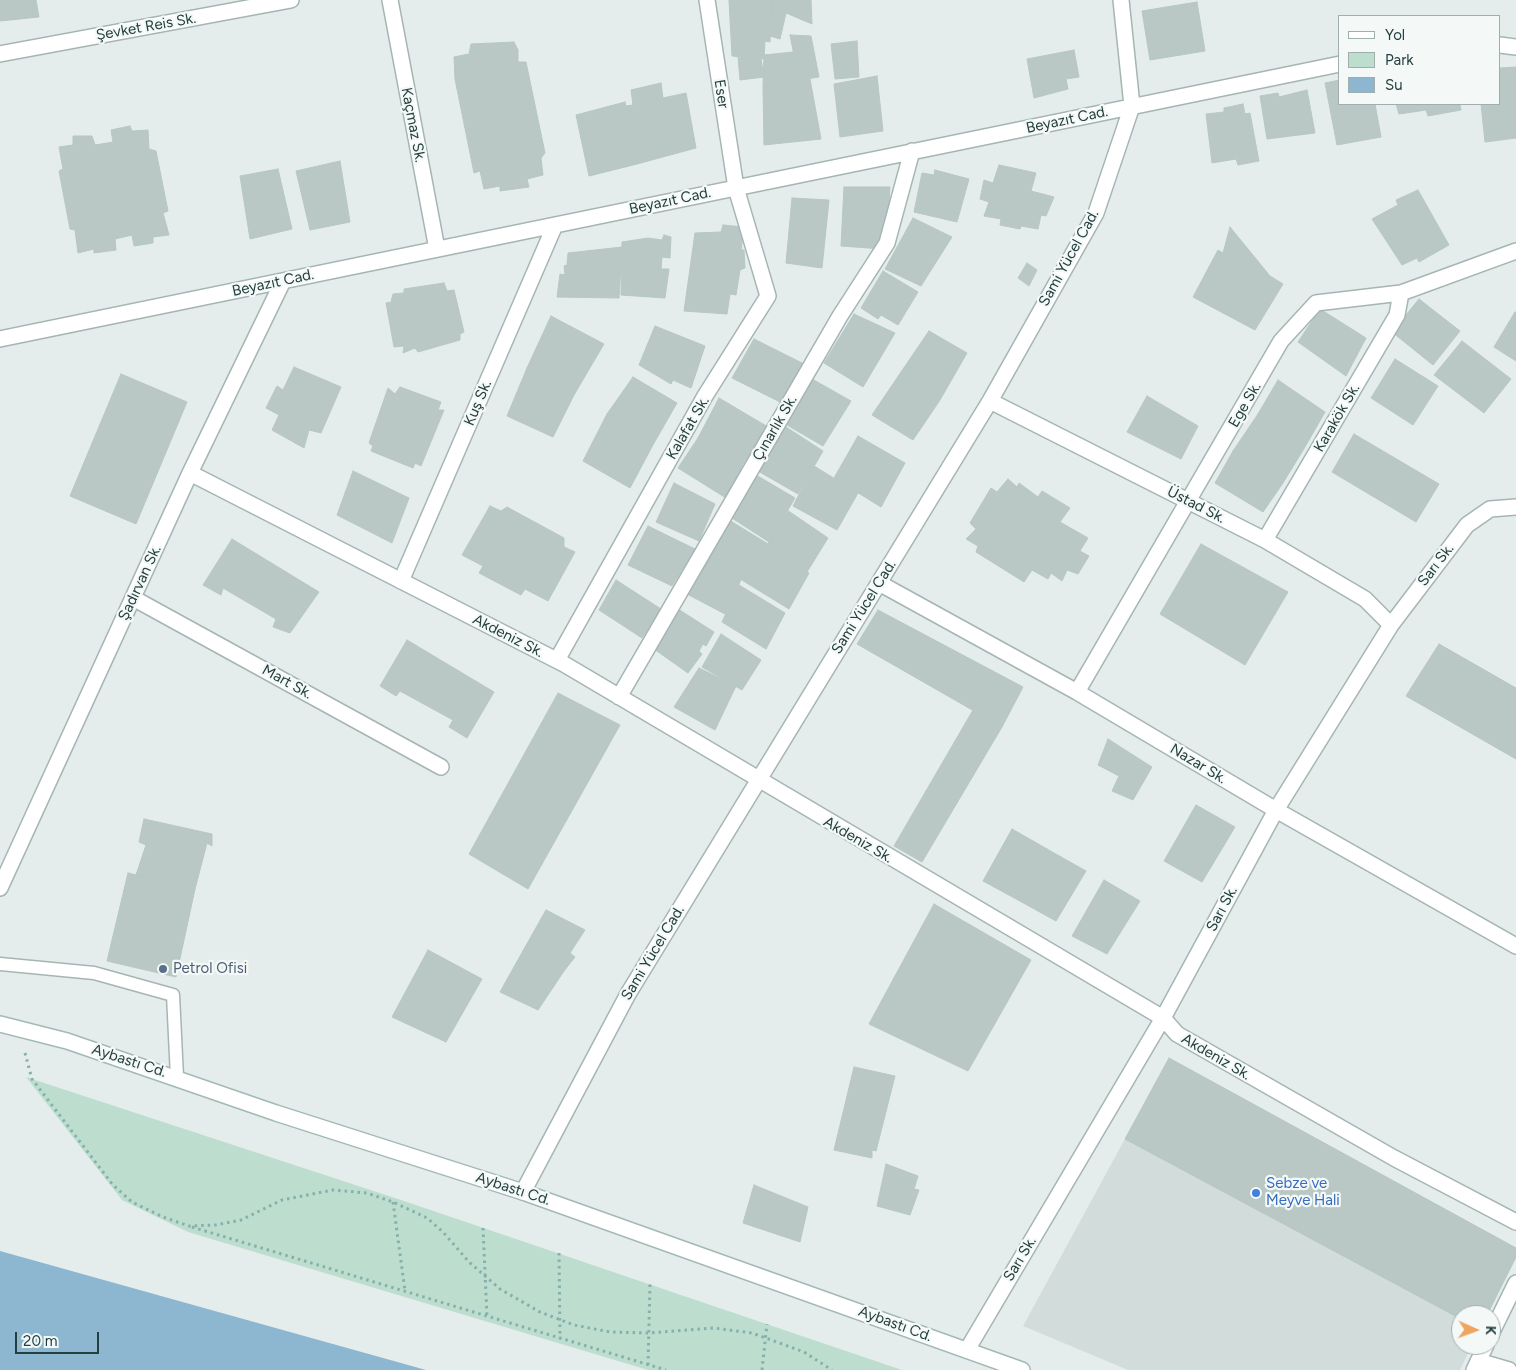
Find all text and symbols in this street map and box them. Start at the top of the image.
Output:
street label: Şevket Reis Sk. [95,9,197,45]
legend [1338,15,1501,105]
text: Yol [1385,26,1405,44]
text: Park [1385,51,1414,69]
text: Su [1385,76,1403,94]
street label: Eser [710,78,732,110]
street label: Kaçmaz Sk. [397,86,429,164]
street label: Beyazıt Cad. [1024,103,1110,137]
street label: Beyazıt Cad. [627,184,713,218]
street label: Sami Yücel Cad. [1035,207,1103,309]
street label: Beyazıt Cad. [230,266,316,300]
street label: Kuş Sk. [460,377,496,429]
street label: Ege Sk. [1225,379,1265,431]
street label: Karakök Sk. [1310,381,1364,455]
street label: Çınarlık Sk. [749,392,801,464]
street label: Kalafat Sk. [663,393,713,463]
street label: Üstad Sk. [1164,483,1228,527]
street label: Sarı Sk. [1414,540,1458,590]
street label: Şadırvan Sk. [115,542,165,624]
street label: Sami Yücel Cad. [828,557,900,657]
street label: Akdeniz Sk. [470,611,546,661]
street label: Mart Sk. [259,661,315,703]
street label: Nazar Sk. [1167,740,1229,788]
street label: Akdeniz Sk. [820,813,896,867]
street label: Sarı Sk. [1203,883,1241,935]
street label: Sami Yücel Cad. [618,902,688,1004]
place label: Petrol Ofisi [173,960,247,978]
marker: Petrol Ofisi [157,963,169,975]
street label: Akdeniz Sk. [1178,1030,1254,1084]
street label: Aybastı Cd. [90,1041,168,1081]
street label: Aybastı Cd. [474,1169,552,1209]
place label: Sebze ve Meyve Hali [1266,1175,1340,1210]
marker: Sebze ve Meyve Hali [1250,1187,1262,1199]
street label: Sarı Sk. [1000,1233,1040,1285]
street label: Aybastı Cd. [856,1302,934,1346]
north arrow [1451,1305,1501,1355]
scale bar [18,1322,101,1354]
text: K [1482,1326,1499,1335]
text: 20 m [23,1332,57,1350]

